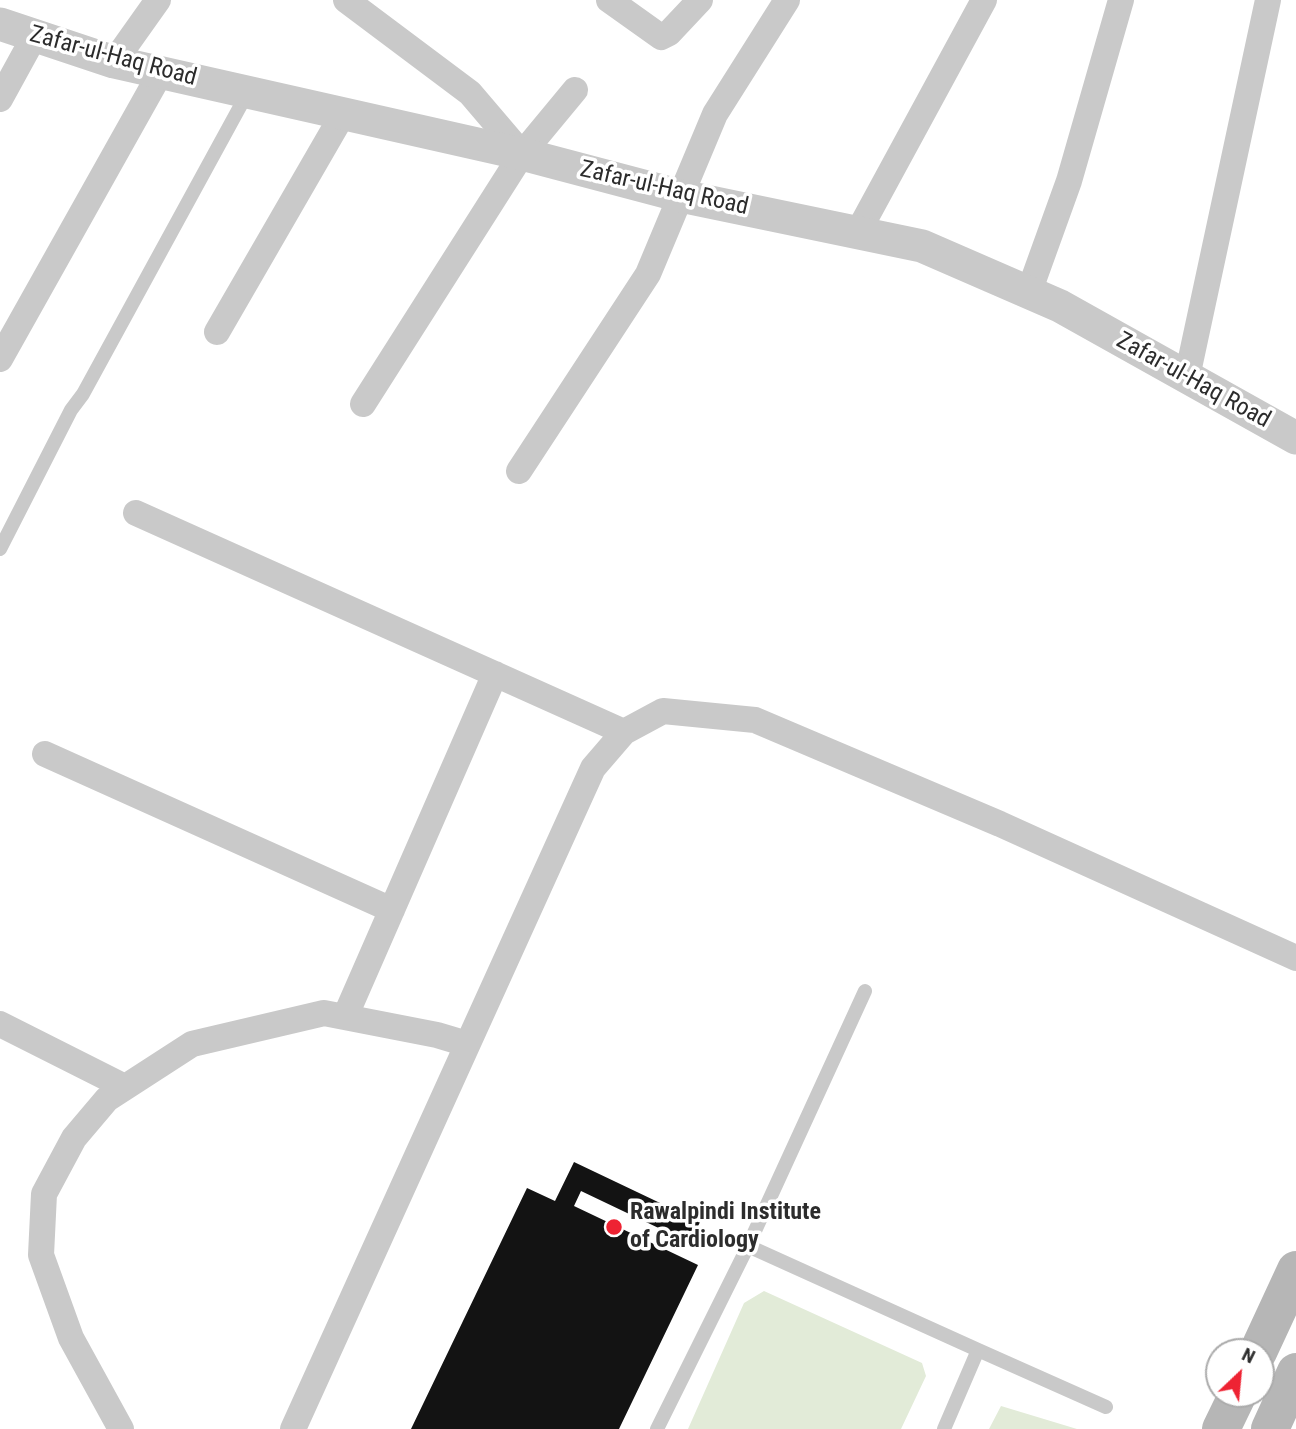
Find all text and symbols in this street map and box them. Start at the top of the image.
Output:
street label: Zafar-ul-Haq Road [26,21,200,93]
street label: Zafar-ul-Haq Road [577,156,751,222]
street label: Zafar-ul-Haq Road [1111,327,1275,435]
place label: Rawalpindi Institute of Cardiology [630,1199,821,1255]
marker: Rawalpindi Institute of Cardiology [604,1217,624,1237]
north arrow [1205,1338,1275,1408]
text: N [1238,1343,1259,1368]

